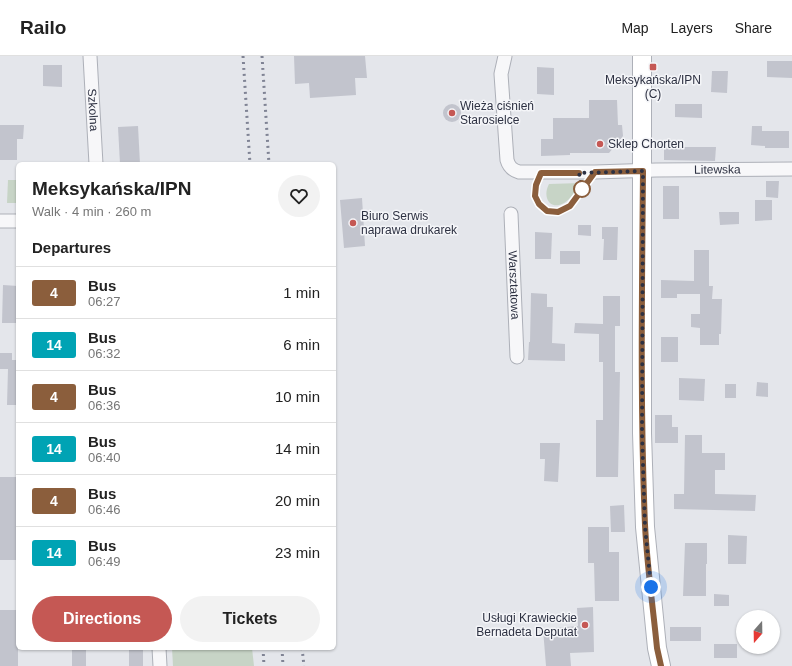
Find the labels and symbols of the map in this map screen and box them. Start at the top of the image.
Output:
marker: Meksykańska/IPN (C) [648,62,658,72]
place label: Meksykańska/IPN (C) [605,73,701,101]
street label: Szkolna [85,88,101,132]
place label: Wieża ciśnień Starosielce [460,99,534,127]
marker: Wieża ciśnień Starosielce [447,108,457,118]
place label: Sklep Chorten [608,137,684,151]
marker: Sklep Chorten [595,139,605,149]
street label: Litewska [694,162,741,177]
unlabelled marker [573,180,591,198]
place label: Biuro Serwis naprawa drukarek [361,209,458,237]
marker: Biuro Serwis naprawa drukarek [348,218,358,228]
street label: Warsztatowa [506,250,522,320]
your location [641,577,661,597]
north arrow [736,610,780,654]
place label: Usługi Krawieckie Bernadeta Deputat [476,611,578,639]
marker: Usługi Krawieckie Bernadeta Deputat [580,620,590,630]

